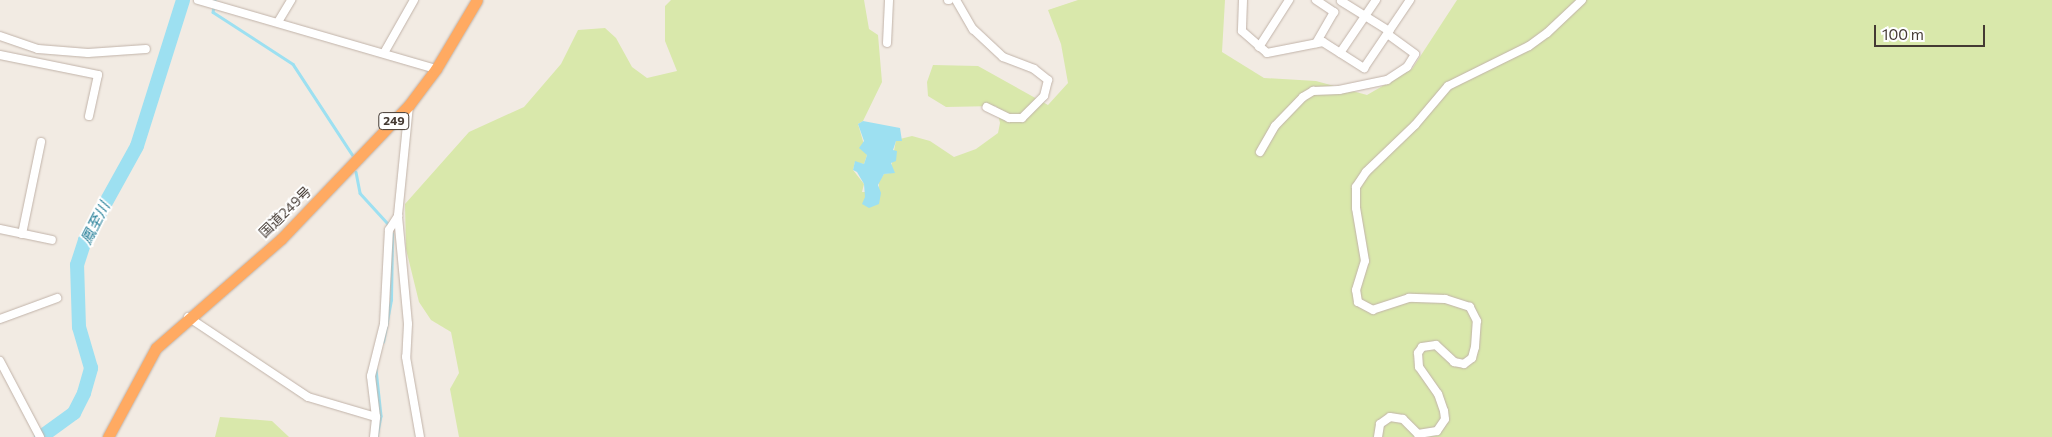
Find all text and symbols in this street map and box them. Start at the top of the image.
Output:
scale bar [1877,15,1988,47]
text: 100 m [1882,25,1924,43]
road number: 249 [378,112,410,130]
street label: 国道249号 [255,183,315,241]
water label: 鳳至川 [77,199,113,247]

